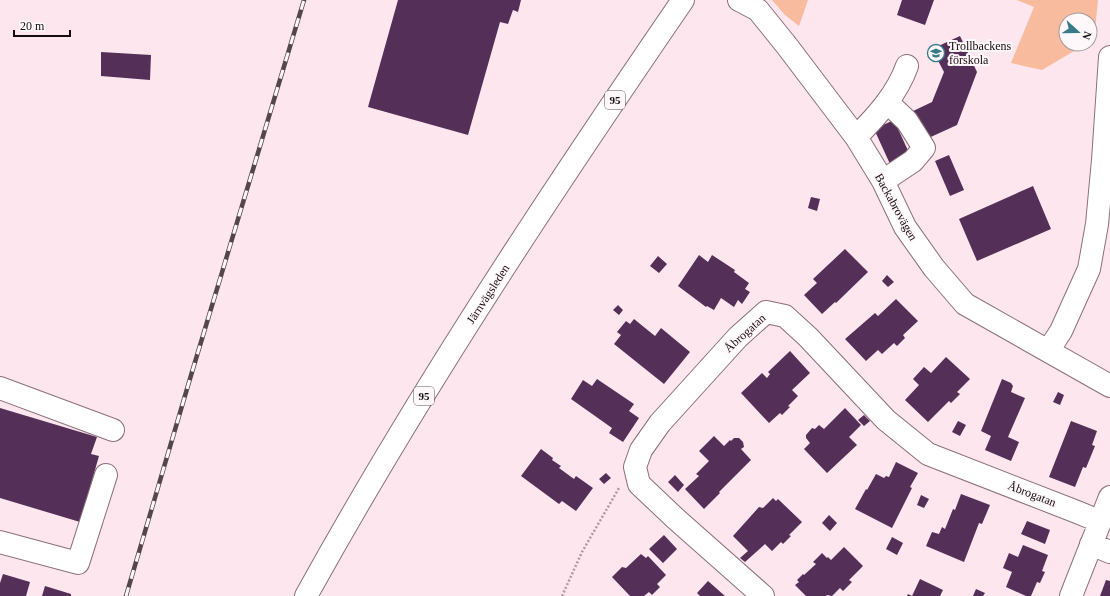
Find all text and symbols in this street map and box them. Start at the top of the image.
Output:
scale bar [14,12,70,38]
north arrow [1058,12,1098,52]
text: 20 m [20,19,45,33]
text: N [1080,30,1094,41]
place label: Trollbackens förskola [949,39,1012,67]
school or university icon: Trollbackens förskola [926,43,946,63]
road number: 95 [605,91,625,109]
street label: Backabrovägen [872,171,920,243]
street label: Järnvägsleden [464,262,512,326]
street label: Åbrogatan [721,311,769,355]
road number: 95 [414,387,434,405]
street label: Åbrogatan [1006,478,1058,510]

